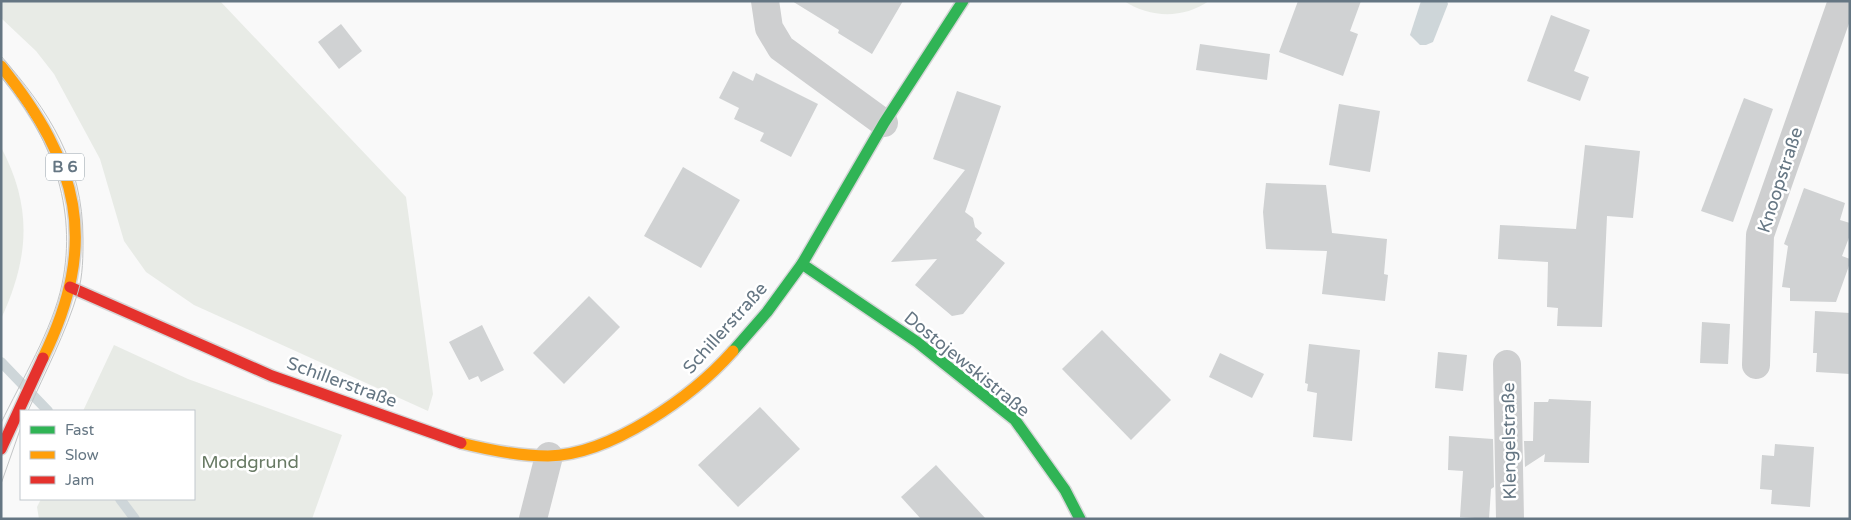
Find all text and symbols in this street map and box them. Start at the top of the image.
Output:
street label: Knoopstraße [1753,124,1807,236]
road number: B 6 [46,154,84,180]
street label: Schillerstraße [678,278,772,378]
street label: Dostojewskistraße [900,306,1034,422]
street label: Schillerstraße [284,352,400,412]
street label: Klengelstraße [1497,382,1521,500]
legend [20,410,195,500]
text: Fast [65,421,95,439]
text: Slow [65,446,99,464]
park label: Mordgrund [201,451,299,473]
text: Jam [65,471,94,489]

